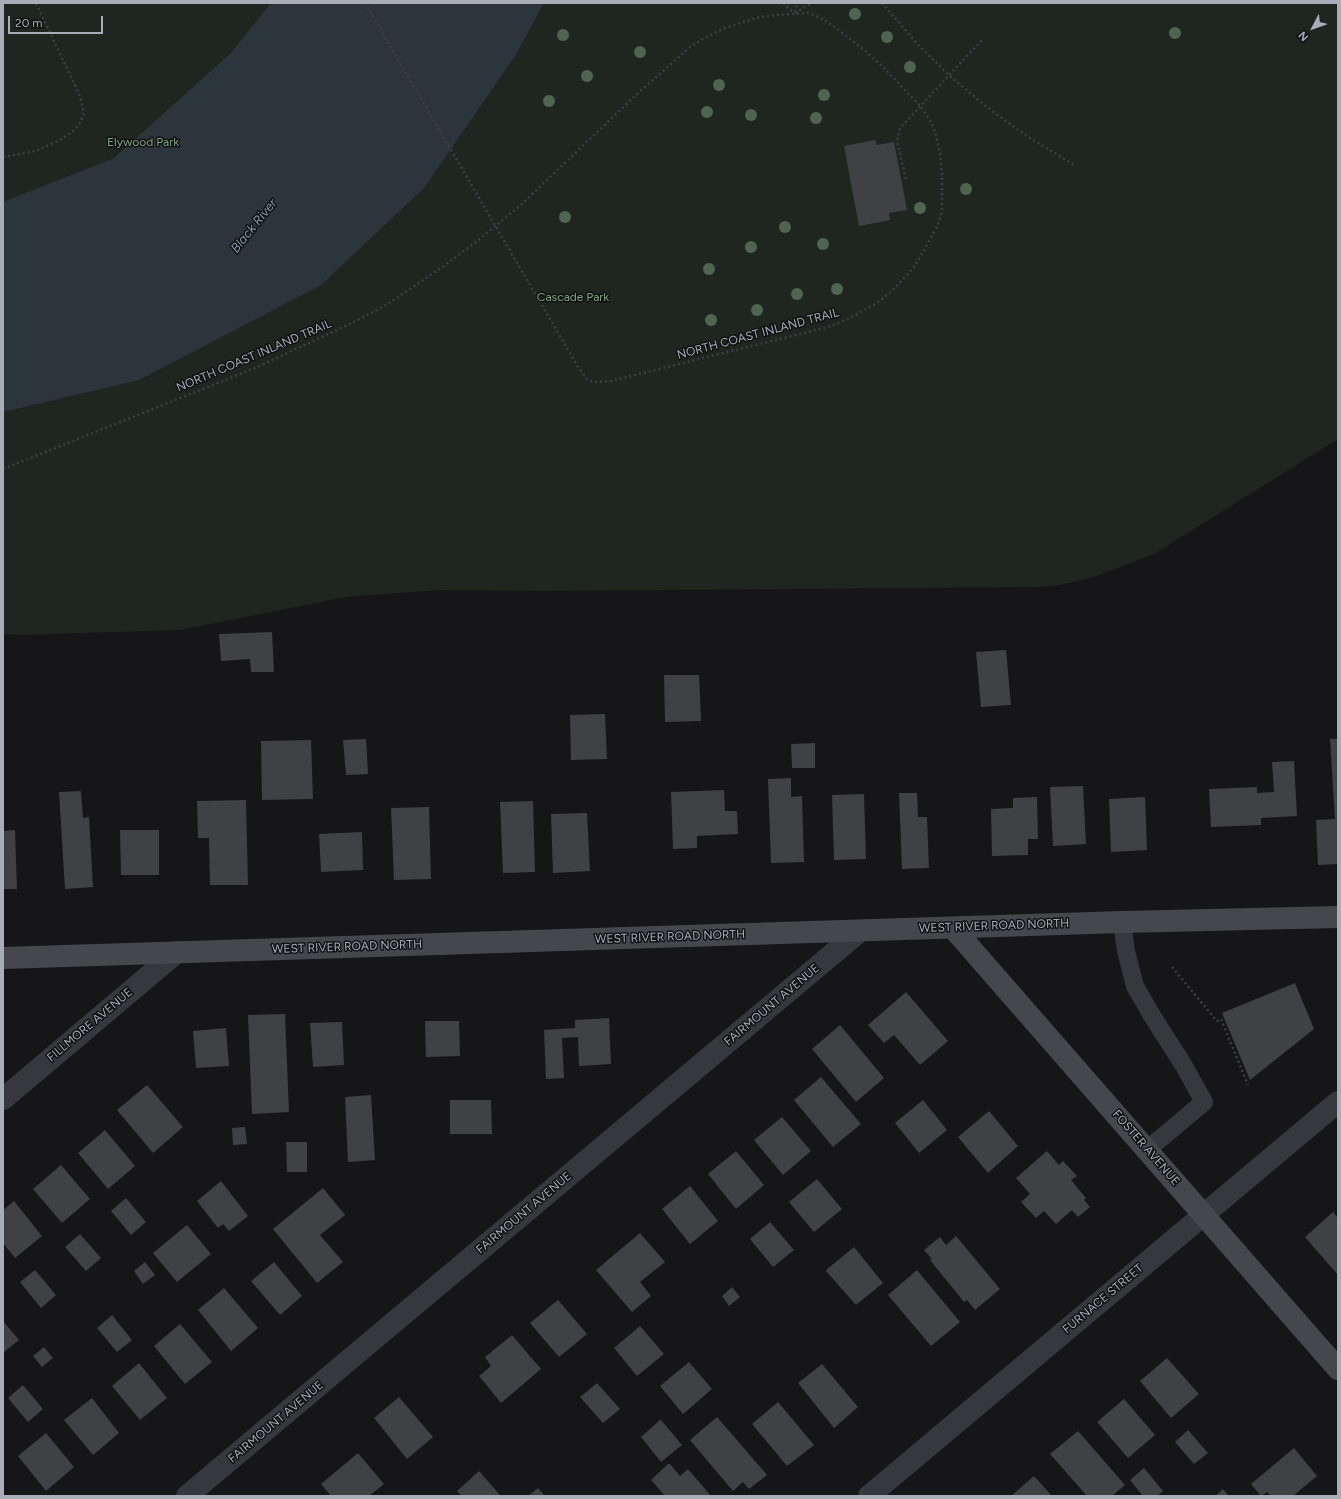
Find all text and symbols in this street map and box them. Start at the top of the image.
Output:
scale bar [10,8,105,34]
north arrow [1293,8,1333,48]
text: 20 m [15,16,43,30]
text: N [1296,29,1311,44]
park label: Elywood Park [107,135,179,149]
water label: Black River [228,196,280,256]
park label: Cascade Park [537,290,609,304]
street label: NORTH COAST INLAND TRAIL [676,305,840,363]
street label: NORTH COAST INLAND TRAIL [174,317,334,395]
street label: WEST RIVER ROAD NORTH [919,916,1069,936]
street label: WEST RIVER ROAD NORTH [595,927,745,947]
street label: WEST RIVER ROAD NORTH [272,937,422,957]
street label: FAIRMOUNT AVENUE [721,961,823,1049]
street label: FILLMORE AVENUE [44,985,136,1065]
street label: FOSTER AVENUE [1109,1107,1183,1189]
street label: FAIRMOUNT AVENUE [473,1169,575,1257]
street label: FURNACE STREET [1060,1261,1146,1337]
street label: FAIRMOUNT AVENUE [225,1378,327,1466]

